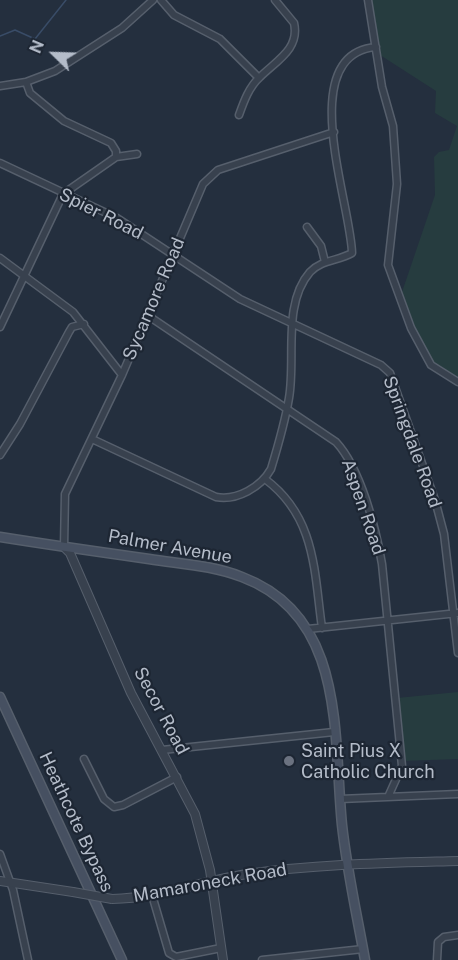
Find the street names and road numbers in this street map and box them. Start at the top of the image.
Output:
street label: Spier Road [55,184,147,244]
street label: Sycamore Road [118,234,190,364]
street label: Springdale Road [378,373,446,511]
street label: Aspen Road [337,456,389,558]
street label: Palmer Avenue [106,525,234,569]
street label: Secor Road [129,663,193,759]
street label: Heathcote Bypass [34,749,118,895]
street label: Mamaroneck Road [131,859,289,907]

